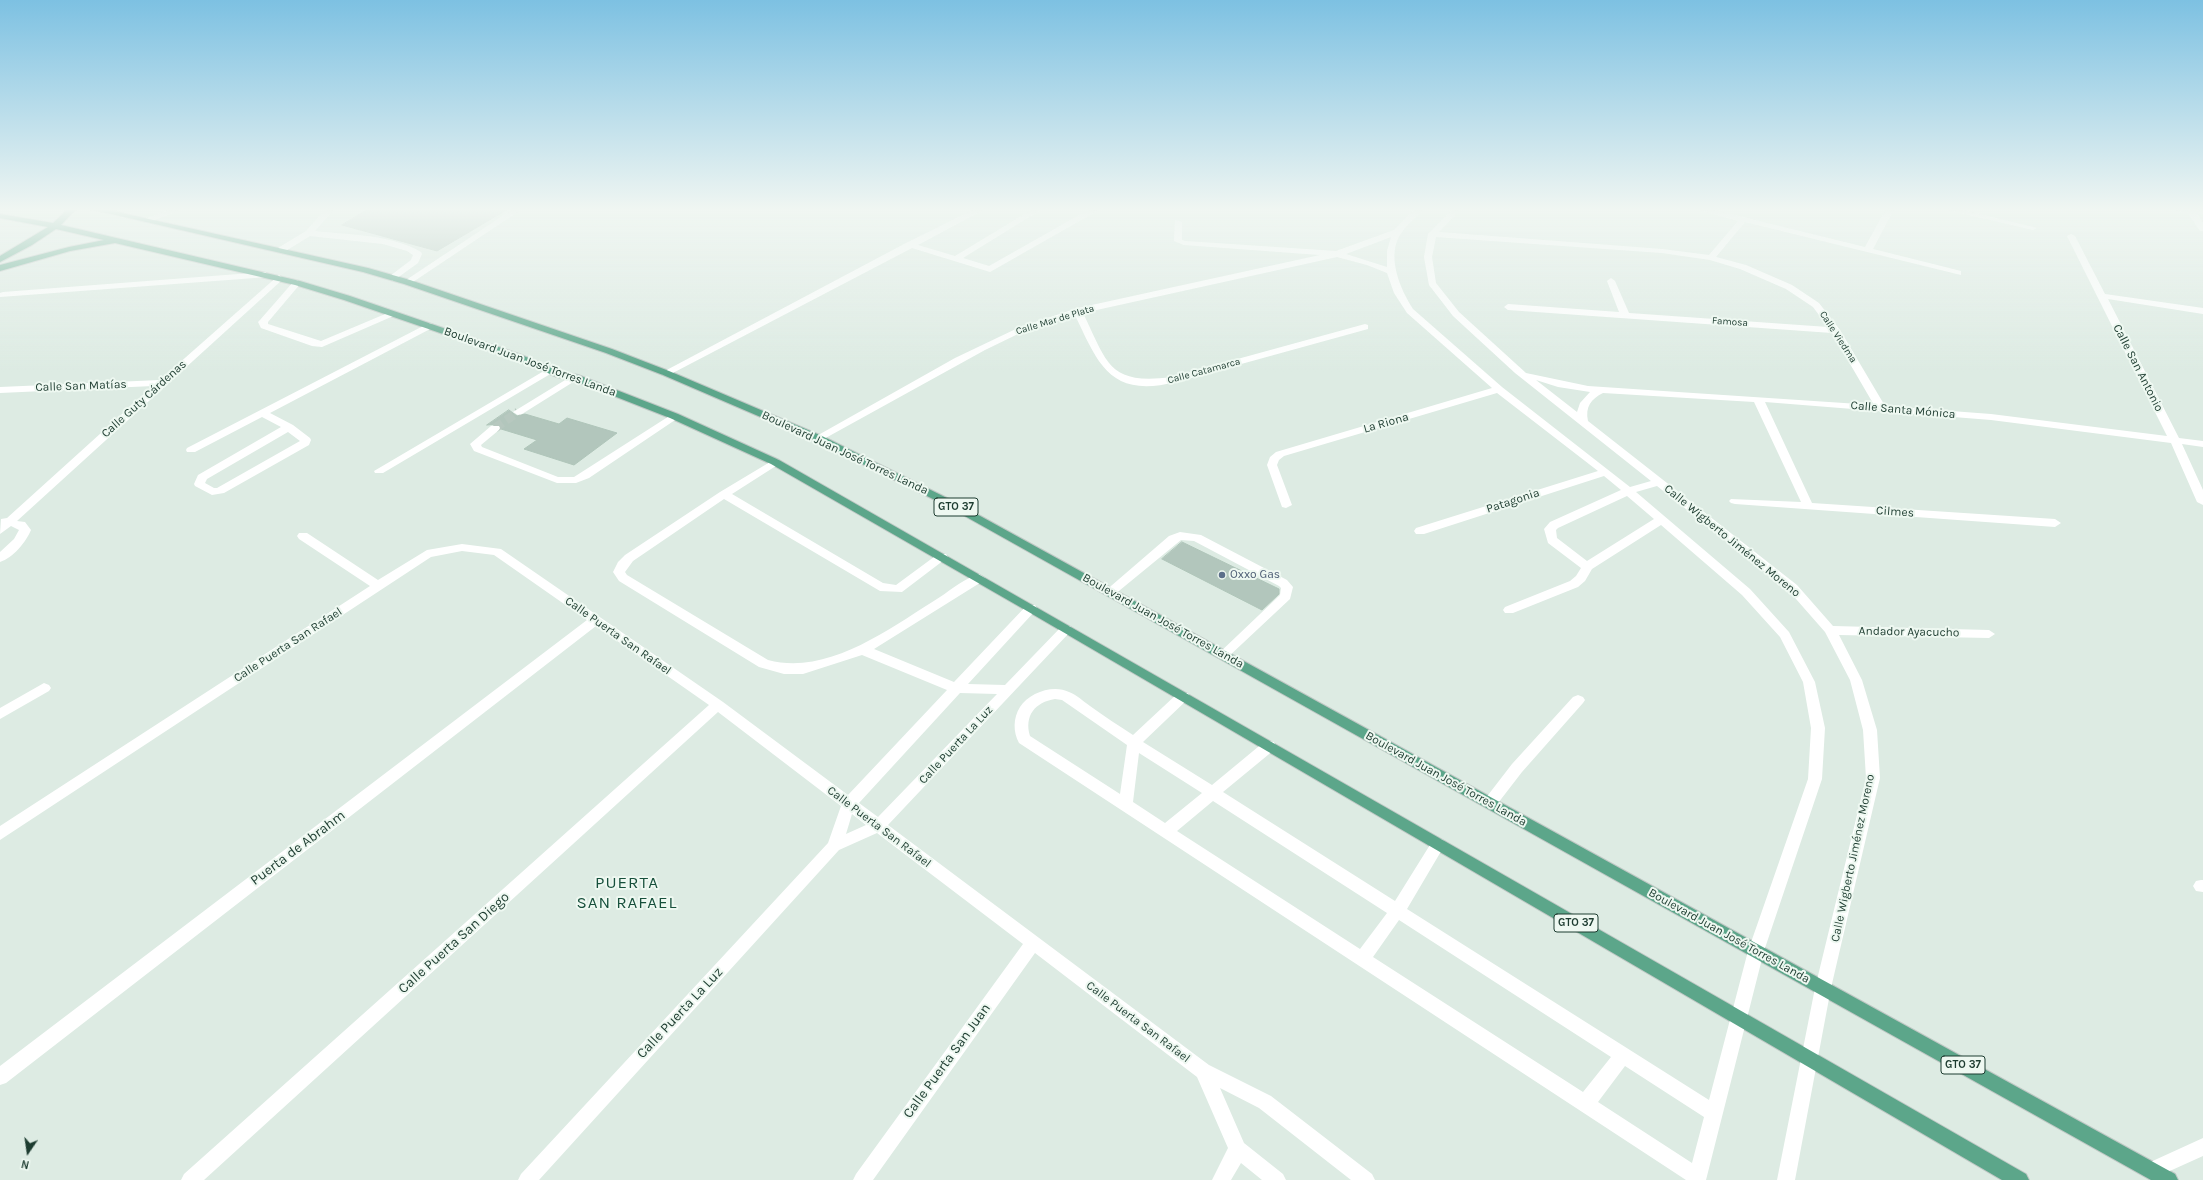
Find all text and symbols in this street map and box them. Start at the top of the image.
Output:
street label: Calle Mar de Plata [1014,302,1096,338]
street label: Calle Viedma [1817,309,1859,365]
street label: Famosa [1712,315,1748,329]
street label: Calle San Antonio [2110,322,2166,414]
street label: Boulevard Juan José Torres Landa [442,324,618,400]
street label: Calle Catamarca [1166,356,1242,386]
street label: Calle Guty Cárdenas [99,357,189,441]
street label: Calle San Matías [35,377,127,395]
street label: Calle Santa Mónica [1850,398,1956,422]
street label: Boulevard Juan José Torres Landa [759,408,931,498]
street label: La Riona [1362,410,1410,436]
street label: Calle Wigberto Jiménez Moreno [1661,482,1803,600]
street label: Patagonia [1485,486,1541,516]
road number: GTO 37 [934,498,978,516]
street label: Cilmes [1876,503,1914,521]
place label: Oxxo Gas [1230,568,1280,582]
marker: Oxxo Gas [1217,570,1227,580]
street label: Boulevard Juan José Torres Landa [1080,571,1246,671]
street label: Calle Puerta San Rafael [562,594,674,678]
street label: Calle Puerta San Rafael [231,605,345,685]
street label: Andador Ayacucho [1858,624,1960,640]
street label: Calle Puerta La Luz [916,703,996,787]
street label: Boulevard Juan José Torres Landa [1363,729,1529,829]
street label: Calle Wigberto Jiménez Moreno [1828,773,1878,943]
street label: Calle Puerta San Rafael [824,783,934,871]
street label: Puerta de Abrahm [247,807,349,889]
district label: PUERTA SAN RAFAEL [576,873,678,913]
street label: Boulevard Juan José Torres Landa [1646,886,1812,986]
street label: Calle Puerta San Diego [395,889,513,997]
road number: GTO 37 [1554,914,1598,932]
street label: Calle Puerta La Luz [633,964,727,1062]
street label: Calle Puerta San Rafael [1083,978,1193,1066]
street label: Calle Puerta San Juan [900,1000,994,1122]
road number: GTO 37 [1941,1056,1985,1074]
north arrow [8,1132,48,1172]
text: N [20,1157,31,1171]

